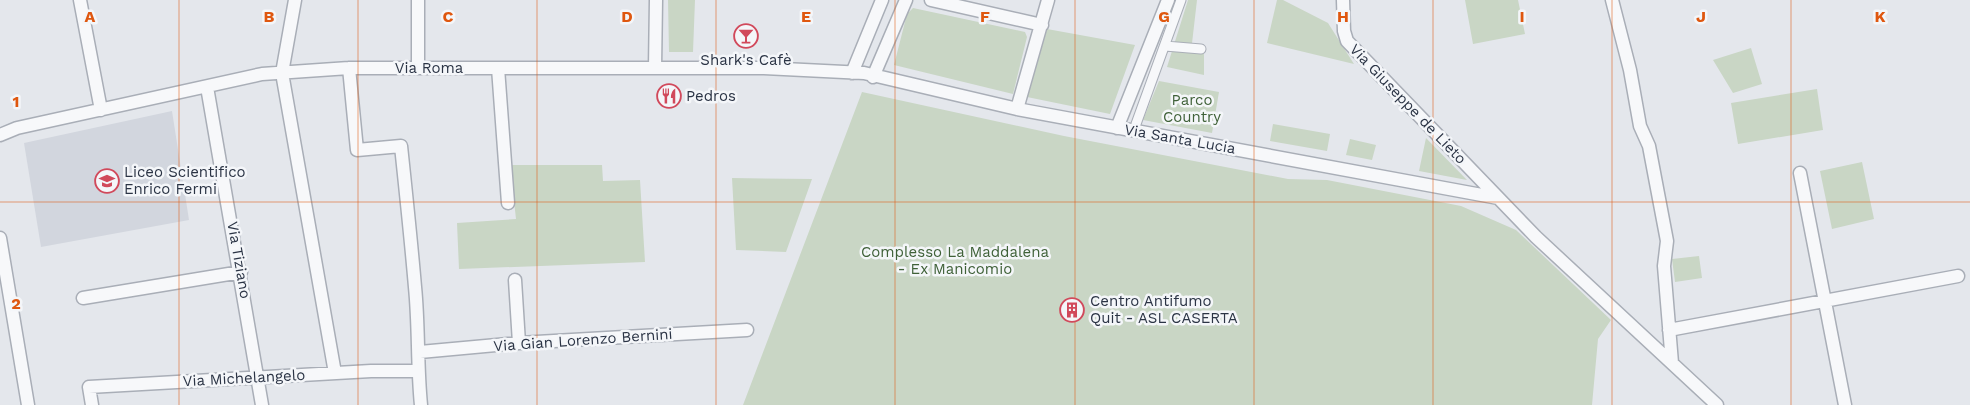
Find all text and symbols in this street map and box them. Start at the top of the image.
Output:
text: A [85,7,96,26]
text: B [264,7,275,26]
text: C [443,7,454,26]
text: D [621,7,633,26]
text: E [801,7,811,26]
text: F [980,7,990,26]
text: G [1158,7,1170,26]
text: H [1337,7,1349,26]
text: I [1519,7,1525,26]
text: J [1696,7,1706,26]
text: K [1874,7,1886,26]
bar icon: Shark's Cafè [733,23,759,49]
street label: Via Giuseppe de Lieto [1346,40,1470,168]
place label: Shark's Cafè [700,51,792,69]
street label: Via Roma [395,59,464,77]
restaurant icon: Pedros [656,83,682,109]
place label: Pedros [686,87,736,105]
park label: Parco Country [1163,91,1221,126]
text: 1 [13,92,19,111]
street label: Via Santa Lucia [1123,120,1238,158]
place label: Liceo Scientifico Enrico Fermi [124,163,246,198]
school or university icon: Liceo Scientifico Enrico Fermi [94,168,120,194]
street label: Via Tiziano [223,220,255,300]
park label: Complesso La Maddalena - Ex Manicomio [861,243,1049,278]
place label: Centro Antifumo Quit - ASL CASERTA [1090,292,1238,327]
text: 2 [11,294,21,313]
building icon: Centro Antifumo Quit - ASL CASERTA [1059,297,1085,323]
street label: Via Gian Lorenzo Bernini [493,325,673,355]
street label: Via Michelangelo [182,366,306,390]

